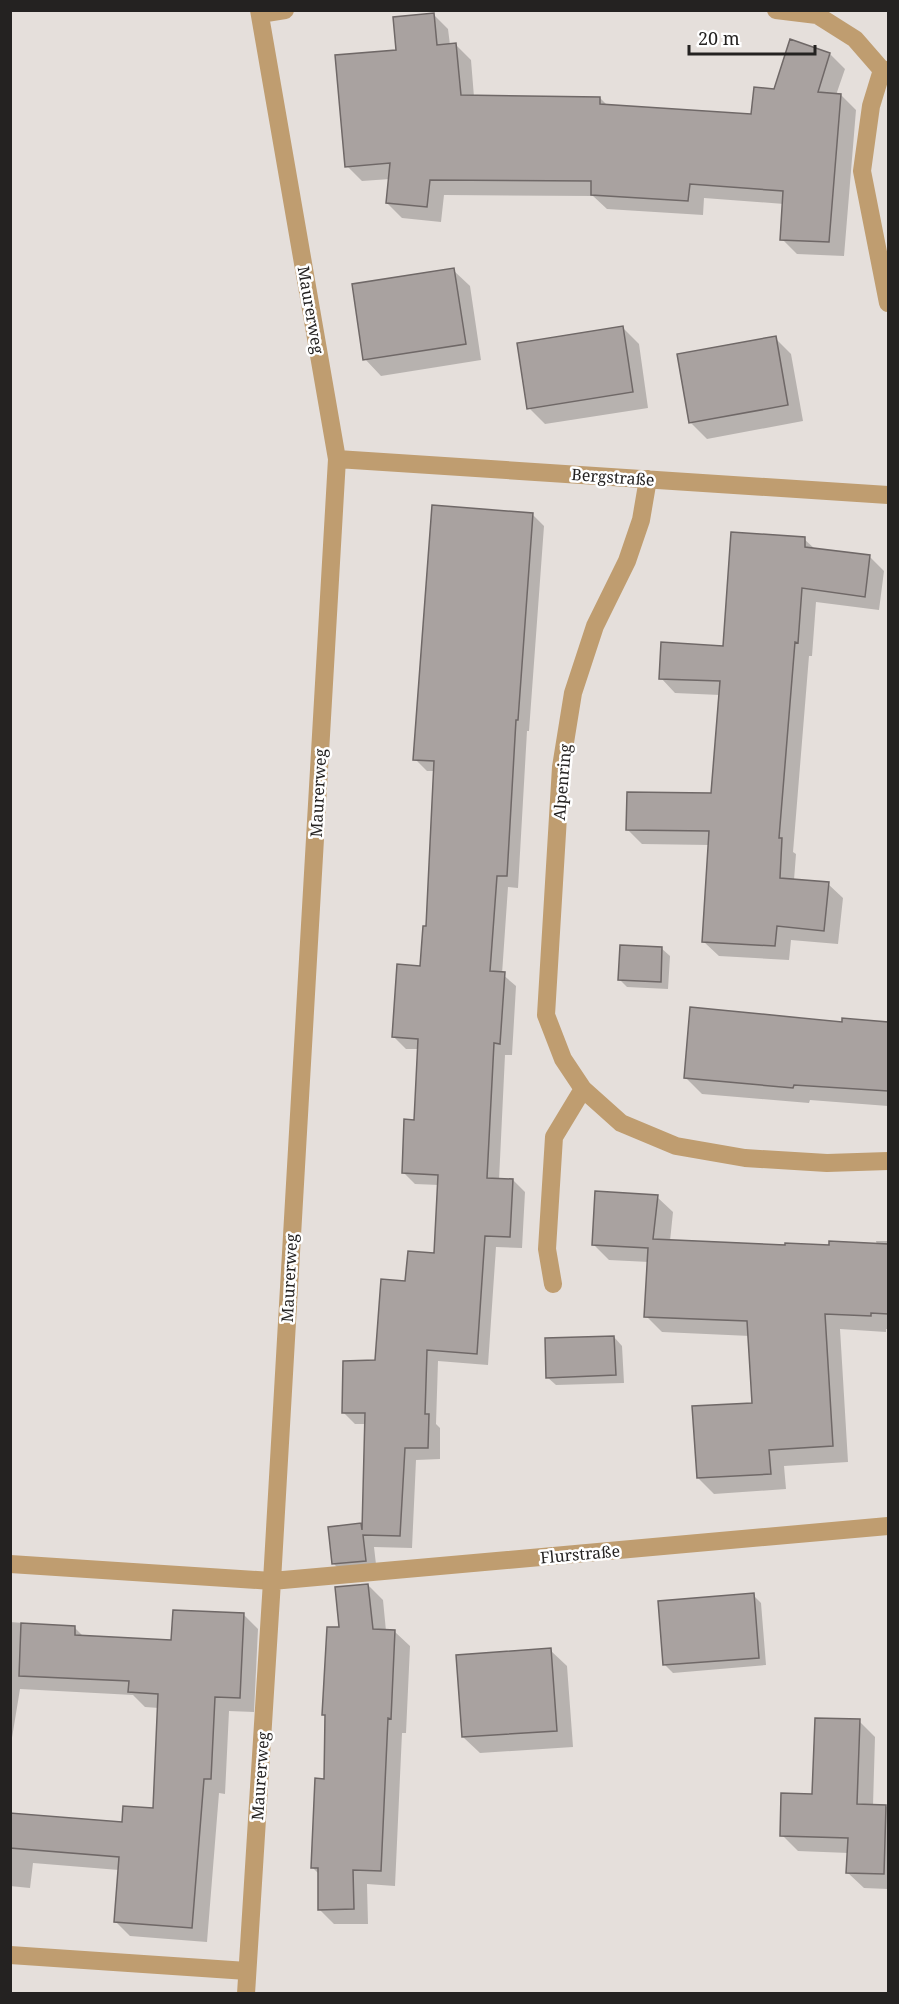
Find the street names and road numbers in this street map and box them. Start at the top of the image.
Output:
street label: Maurerweg [292,264,330,356]
street label: Bergstraße [571,463,655,491]
street label: Alpenring [548,743,576,821]
street label: Maurerweg [305,748,331,838]
street label: Maurerweg [276,1233,302,1323]
street label: Flurstraße [539,1540,621,1568]
street label: Maurerweg [246,1731,274,1821]

